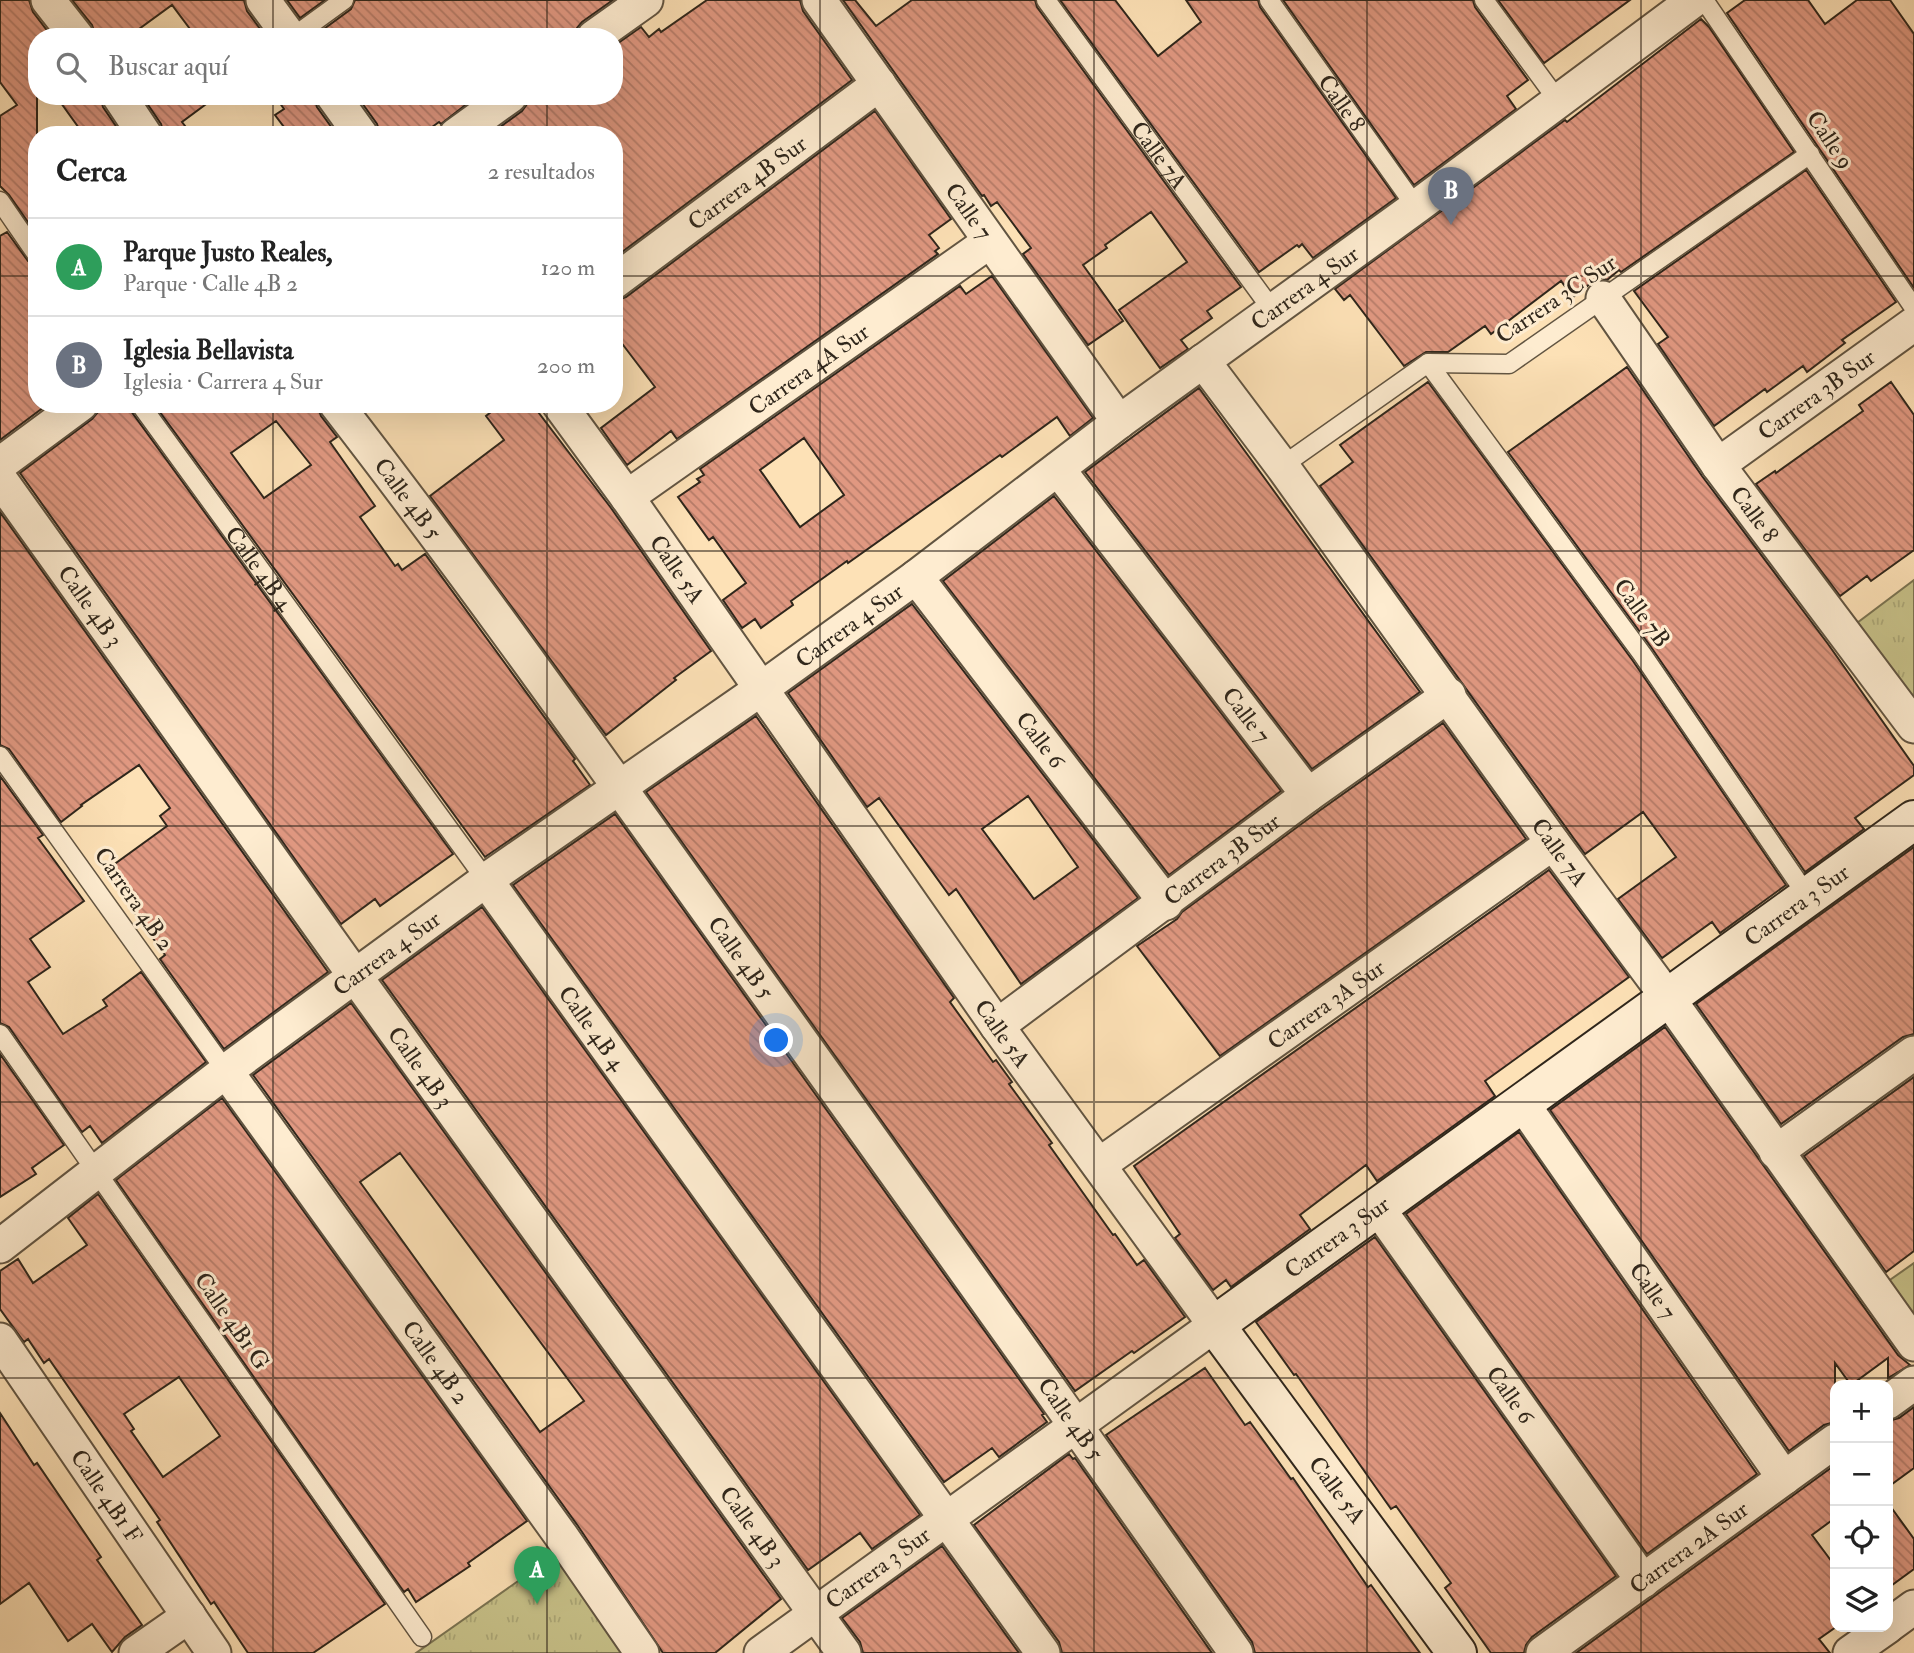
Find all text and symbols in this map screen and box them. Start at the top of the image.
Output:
search box [28,28,623,105]
icon: search [52,48,90,86]
text: Buscar aquí [108,51,228,83]
street label: Calle 8 [1312,69,1372,137]
street label: Calle 9 [1800,105,1860,175]
street label: Calle 7A [1125,115,1194,195]
street label: Carrera 4B Sur [682,128,813,237]
text: Cerca [56,153,126,190]
text: 2 resultados [488,157,595,186]
pin: B [1428,167,1474,225]
street label: Calle 7 [939,177,999,246]
text: Parque Justo Reales, [123,237,333,269]
street label: Carrera 4 Sur [1245,239,1365,336]
street label: Carrera 3C Sur [1490,248,1622,350]
text: A [72,253,86,282]
text: 120 m [541,253,595,282]
text: Parque · Calle 4B 2 [123,269,298,298]
street label: Carrera 4A Sur [743,316,875,422]
text: Iglesia Bellavista [123,335,293,367]
street label: Carrera 3B Sur [1752,342,1881,446]
text: B [71,351,87,380]
text: 200 m [537,351,595,380]
text: Iglesia · Carrera 4 Sur [123,367,323,396]
street label: Calle 4B 5 [368,452,448,545]
street label: Calle 8 [1724,480,1785,548]
street label: Calle 4B 4 [219,520,301,617]
street label: Calle 5A [643,529,712,609]
street label: Calle 4B 3 [52,559,130,652]
street label: Calle 7B [1607,573,1677,653]
street label: Carrera 4 Sur [789,576,909,674]
street label: Calle 7 [1216,681,1278,749]
street label: Calle 6 [1010,705,1073,775]
street label: Carrera 3B Sur [1158,806,1286,912]
street label: Calle 7A [1525,812,1595,892]
street label: Carrera 4B 2 [88,842,180,956]
street label: Carrera 3 Sur [1738,857,1855,953]
street label: Carrera 4 Sur [327,904,446,1002]
street label: Calle 4B 5 [702,910,781,1004]
street label: Carrera 3A Sur [1261,952,1390,1056]
street label: Calle 4B 4 [552,980,633,1077]
street label: Calle 5A [968,994,1037,1073]
street label: Calle 4B 3 [382,1021,460,1113]
your location [759,1023,793,1057]
street label: Carrera 3 Sur [1279,1189,1395,1285]
street label: Calle 7 [1623,1257,1683,1325]
street label: Calle 4B1 G [188,1267,276,1375]
street label: Calle 4B 2 [396,1315,476,1410]
street label: Calle 6 [1480,1360,1542,1430]
street label: Calle 4B 5 [1032,1372,1110,1466]
map controls [1830,1380,1893,1632]
button: + [1830,1380,1893,1443]
button: − [1830,1443,1893,1506]
street label: Calle 4B1 F [64,1444,149,1549]
street label: Calle 5A [1302,1450,1372,1530]
street label: Calle 4B 3 [714,1480,792,1573]
street label: Carrera 2A Sur [1623,1494,1754,1600]
button: locate [1830,1506,1893,1569]
street label: Carrera 3 Sur [820,1520,936,1616]
pin: A [514,1546,560,1604]
button: layers [1830,1569,1893,1632]

